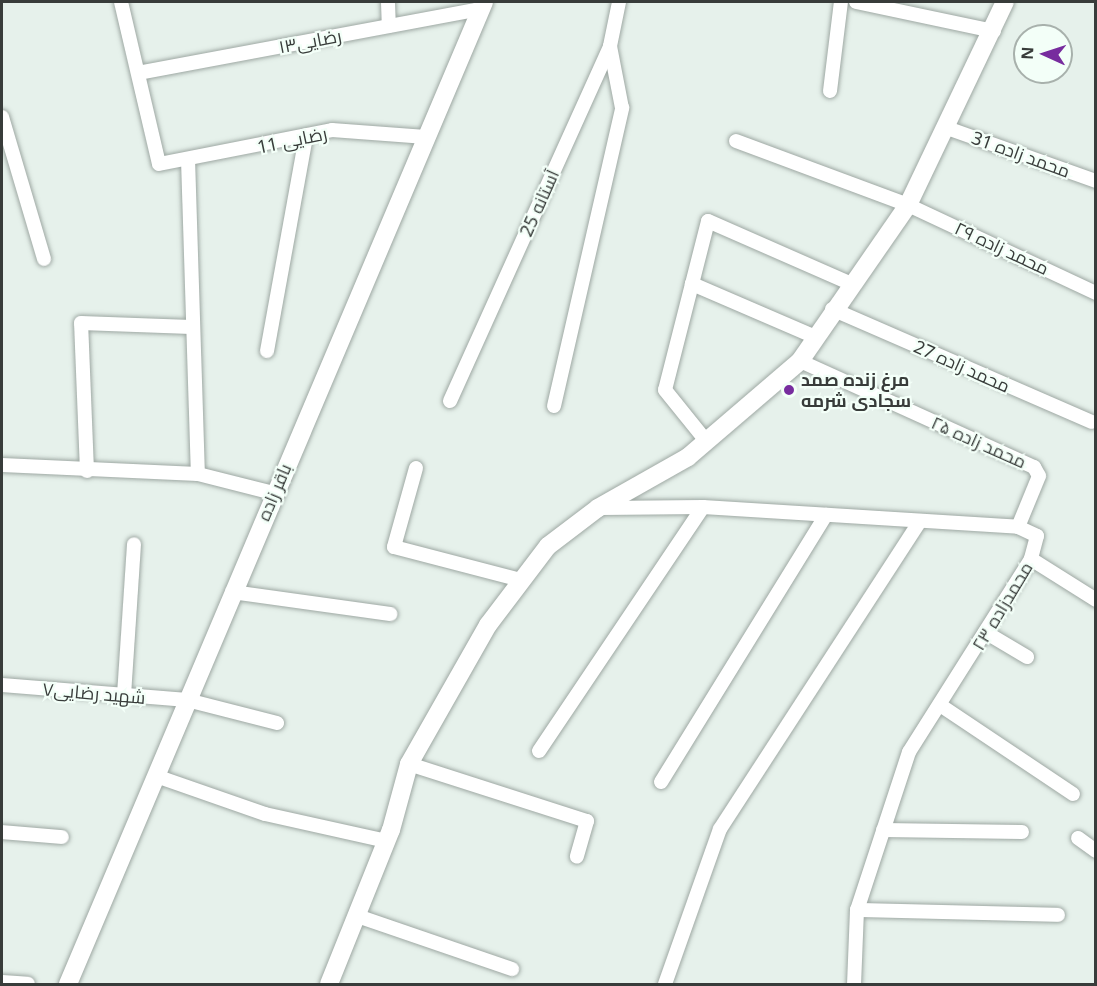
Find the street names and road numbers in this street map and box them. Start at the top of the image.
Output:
street label: رضایی۱۳ [277,24,343,58]
street label: رضایی 11 [255,122,329,158]
street label: محمد زاده 31 [969,126,1073,182]
street label: آستانه 25 [515,166,563,240]
street label: محمد زاده ۲۹ [952,217,1052,279]
street label: محمد زاده 27 [911,335,1013,397]
street label: محمد زاده ۲۵ [928,411,1030,473]
street label: باقر زاده [252,460,296,524]
street label: محمدزاده ۲۳ [967,558,1037,654]
street label: شهید رضایی۷ [42,678,146,708]

